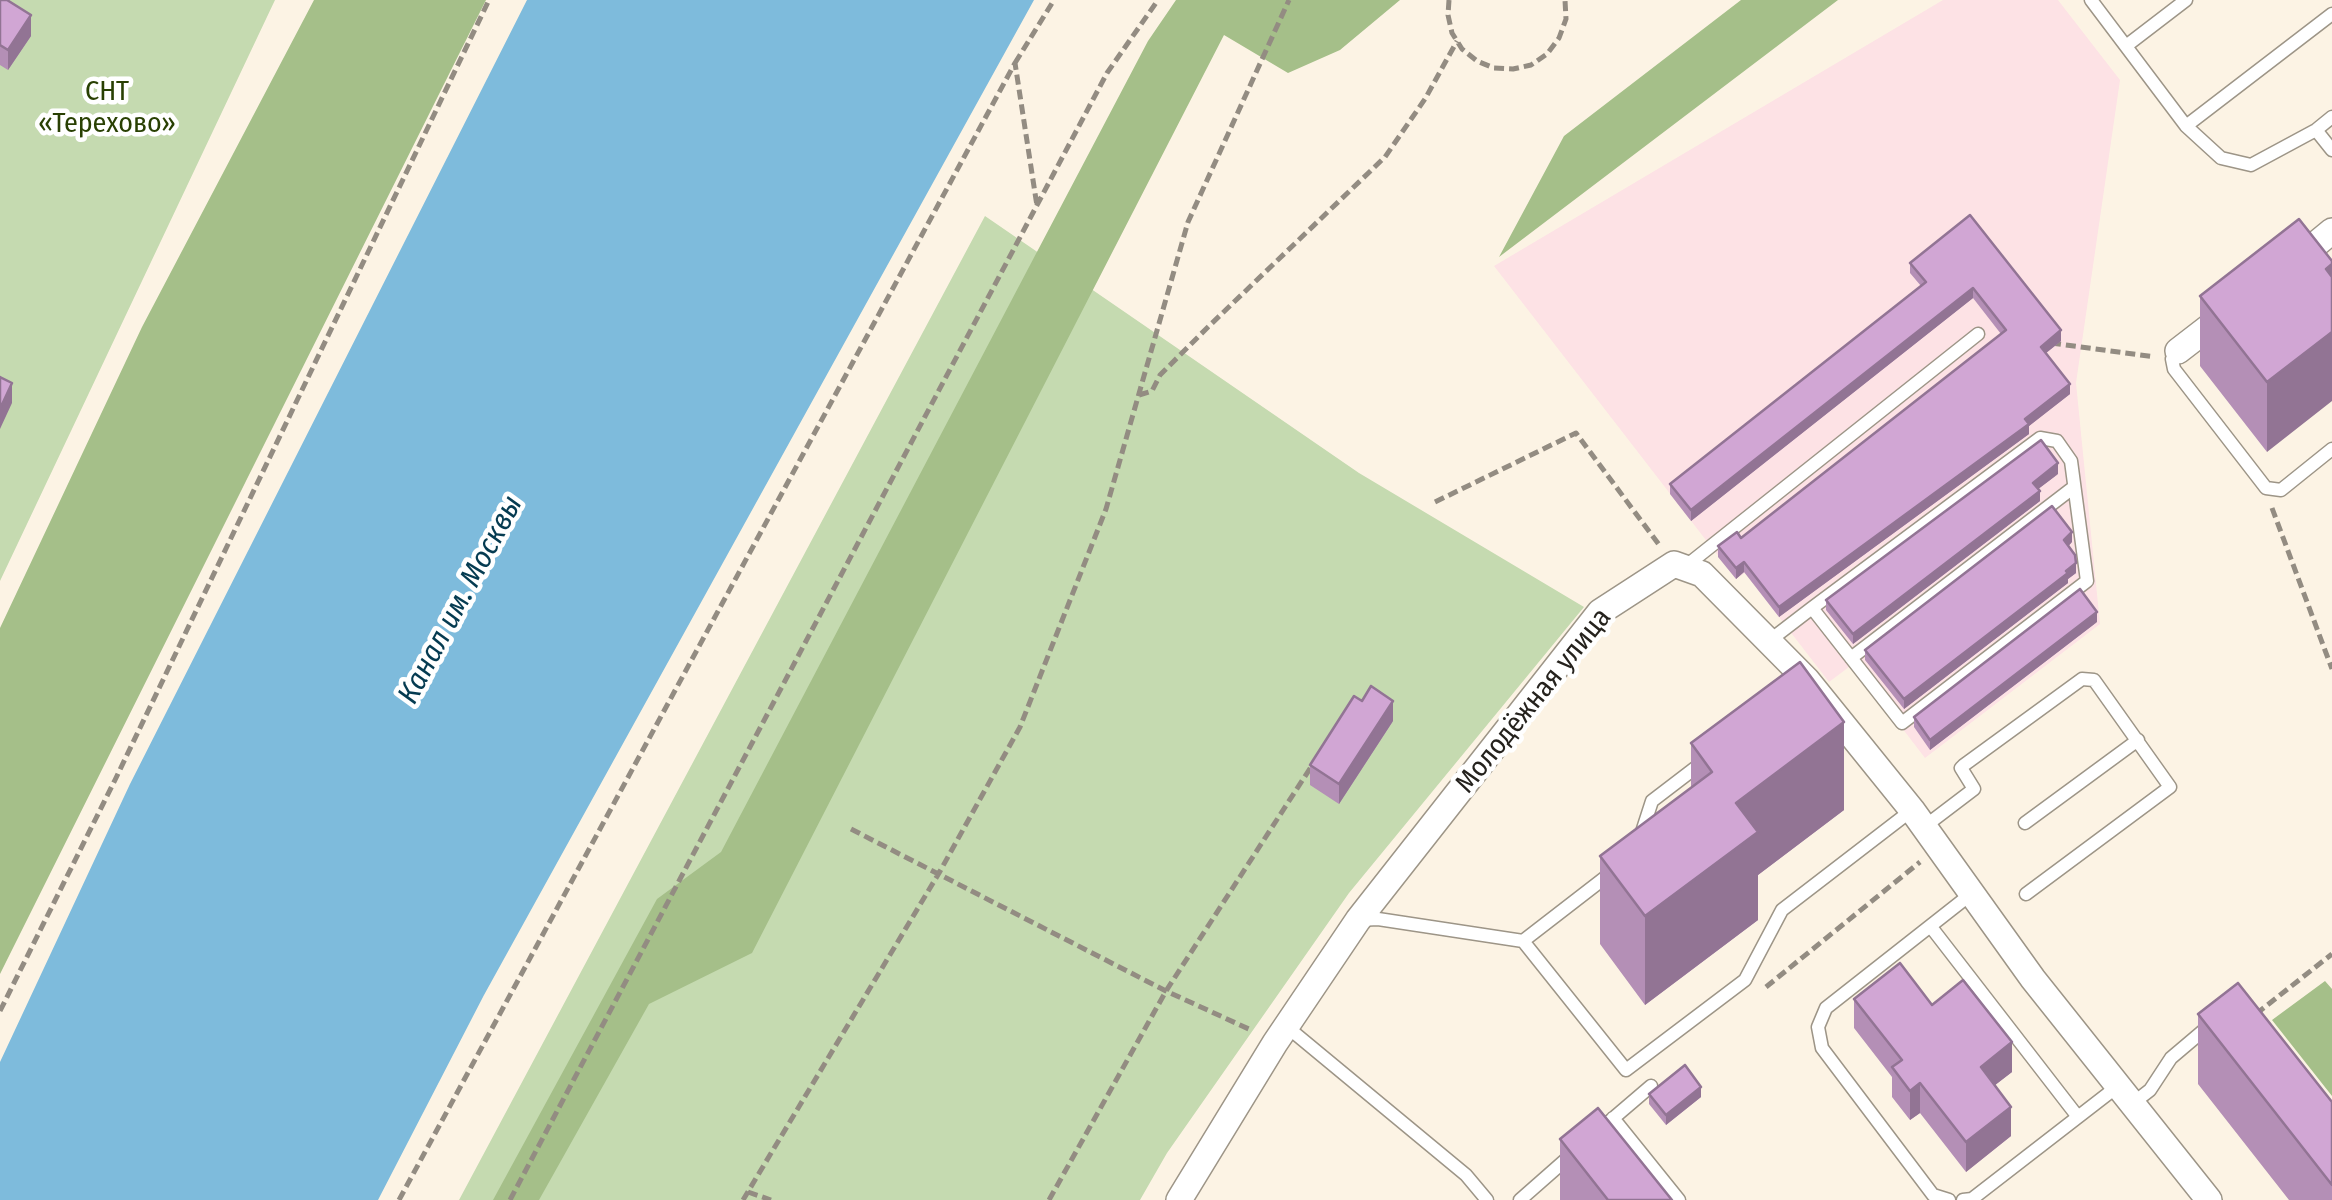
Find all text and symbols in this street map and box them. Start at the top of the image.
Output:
park label: СНТ «Терехово» [38,75,176,141]
water label: Канал им. Москвы [391,490,531,710]
street label: Молодёжная улица [1449,602,1619,800]

